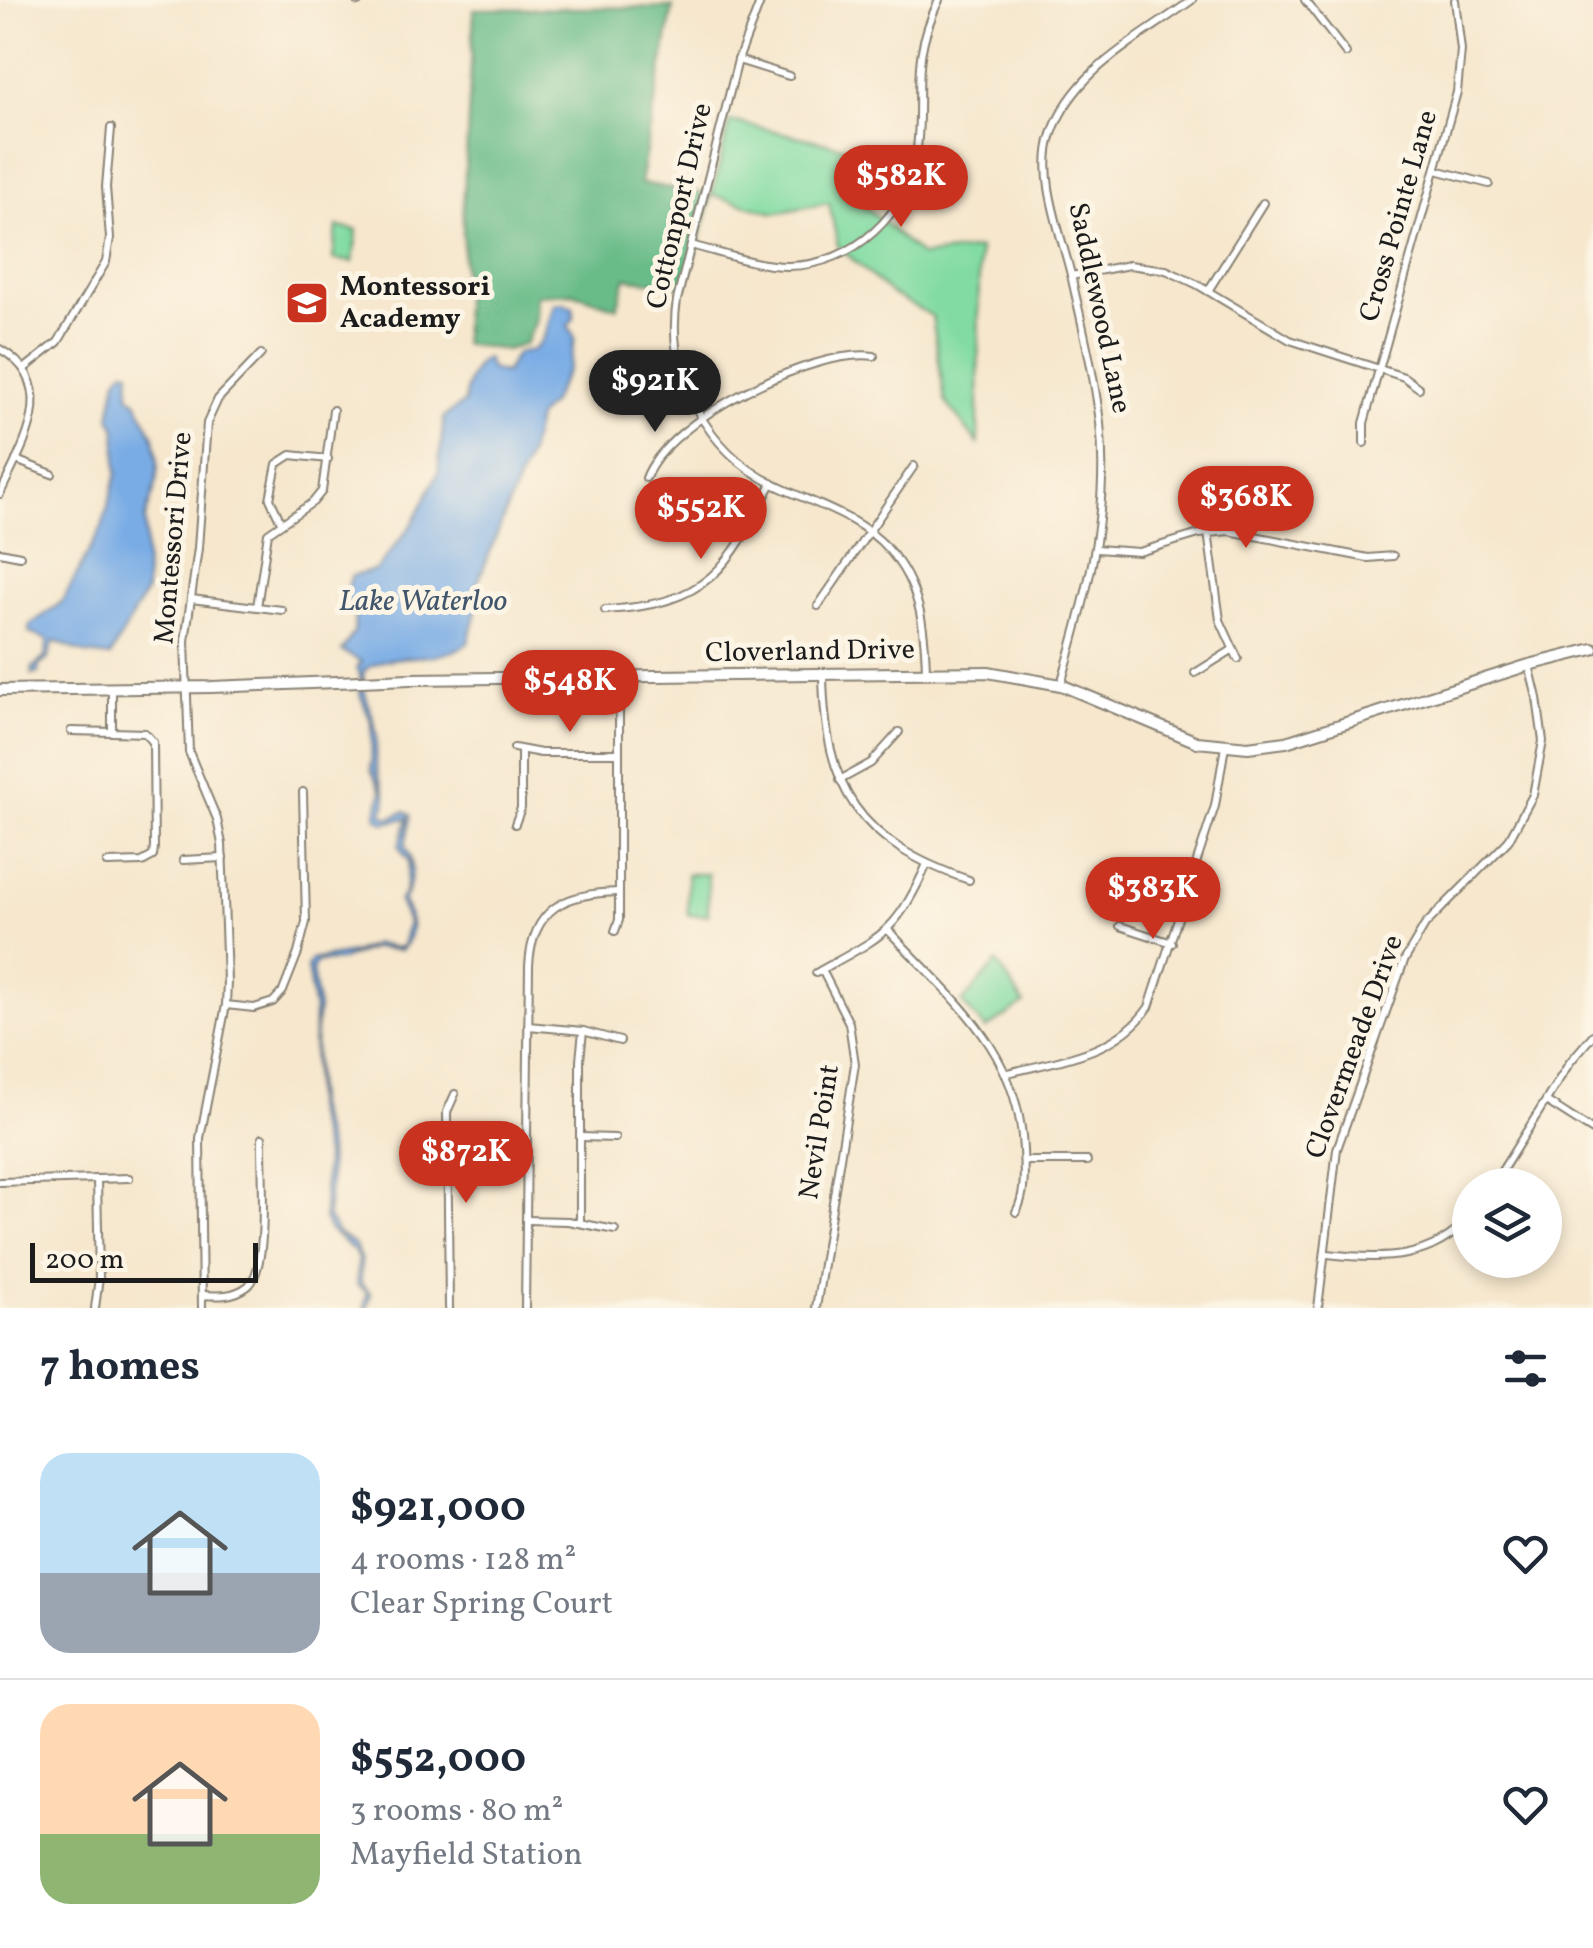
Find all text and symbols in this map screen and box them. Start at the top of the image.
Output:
street label: Cottonport Drive [637,99,723,313]
street label: Cross Pointe Lane [1350,106,1448,326]
pin: $582K [831,145,971,230]
text: $582K [856,155,946,199]
street label: Saddlewood Lane [1058,199,1140,417]
place label: Montessori Academy [340,268,490,339]
school or university icon: Montessori Academy [284,280,330,326]
pin: $921K [585,350,725,435]
text: $921K [611,360,699,404]
street label: Montessori Drive [145,430,203,646]
pin: $368K [1176,466,1316,551]
text: $368K [1200,476,1292,520]
pin: $552K [631,477,771,562]
text: $552K [657,487,745,531]
water label: Lake Waterloo [339,581,508,623]
street label: Cloverland Drive [705,631,915,673]
pin: $548K [500,650,640,735]
text: $548K [524,660,616,704]
pin: $383K [1083,857,1223,942]
text: $383K [1107,867,1199,911]
street label: Clovermeade Drive [1296,930,1414,1164]
street label: Nevil Point [790,1062,850,1202]
pin: $872K [396,1121,536,1206]
text: $872K [421,1131,511,1175]
map controls [1452,1168,1562,1278]
button: layers [1452,1168,1562,1278]
scale bar [30,1238,258,1282]
text: 200 m [45,1241,124,1280]
text: 7 homes [40,1339,200,1398]
icon: filters [1498,1341,1553,1396]
text: $921,000 [350,1480,526,1539]
icon: home [120,1493,240,1613]
icon: heart [1498,1526,1553,1581]
text: 4 rooms · 128 m² [350,1539,576,1583]
text: Clear Spring Court [350,1583,613,1627]
text: $552,000 [350,1731,526,1790]
icon: home [120,1744,240,1864]
icon: heart [1498,1777,1553,1832]
text: 3 rooms · 80 m² [350,1790,563,1834]
text: Mayfield Station [350,1834,583,1878]

